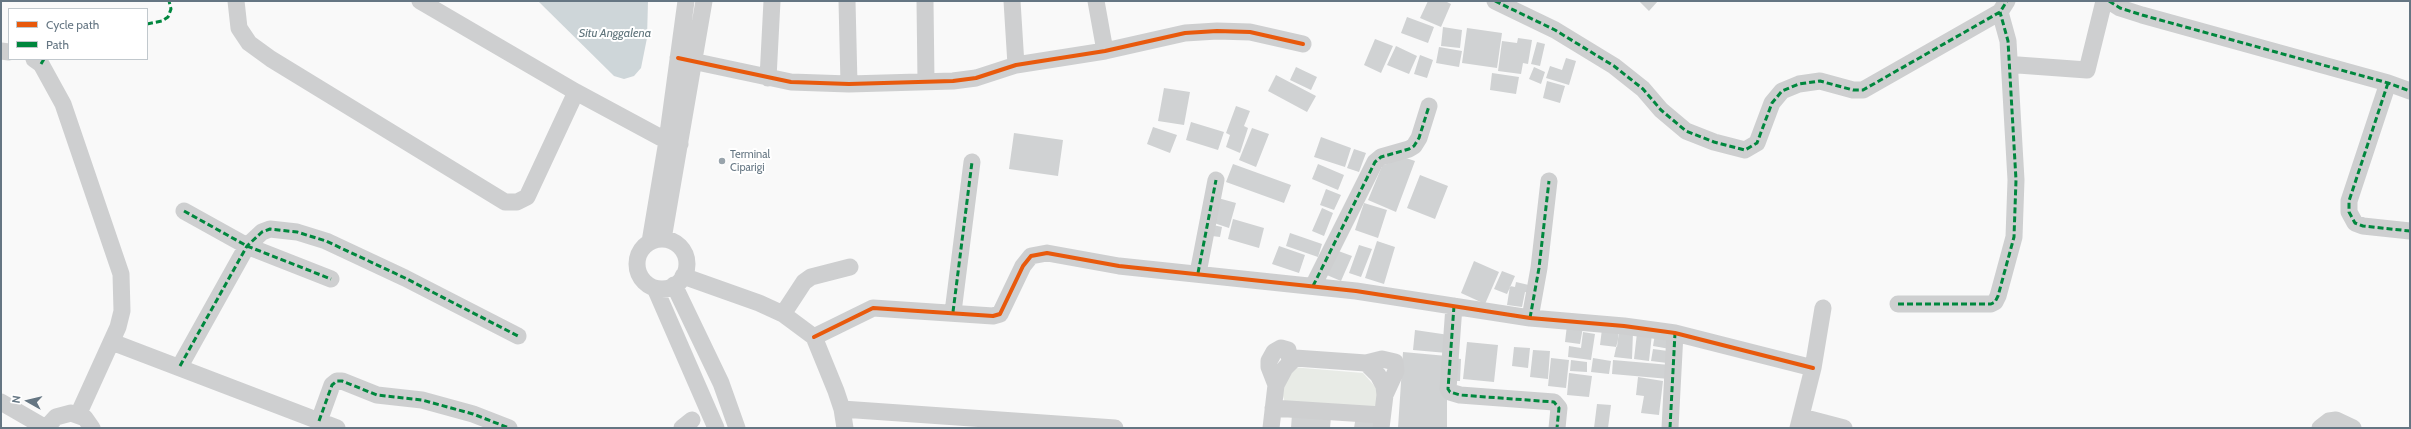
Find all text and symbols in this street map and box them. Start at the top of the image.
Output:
legend [8,8,148,60]
text: Cycle path [46,17,99,32]
water label: Situ Anggalena [579,26,651,40]
text: Path [46,37,69,52]
place label: Terminal Ciparigi [730,148,770,174]
marker: Terminal Ciparigi [717,156,727,166]
north arrow [8,381,48,421]
text: N [9,395,24,404]

